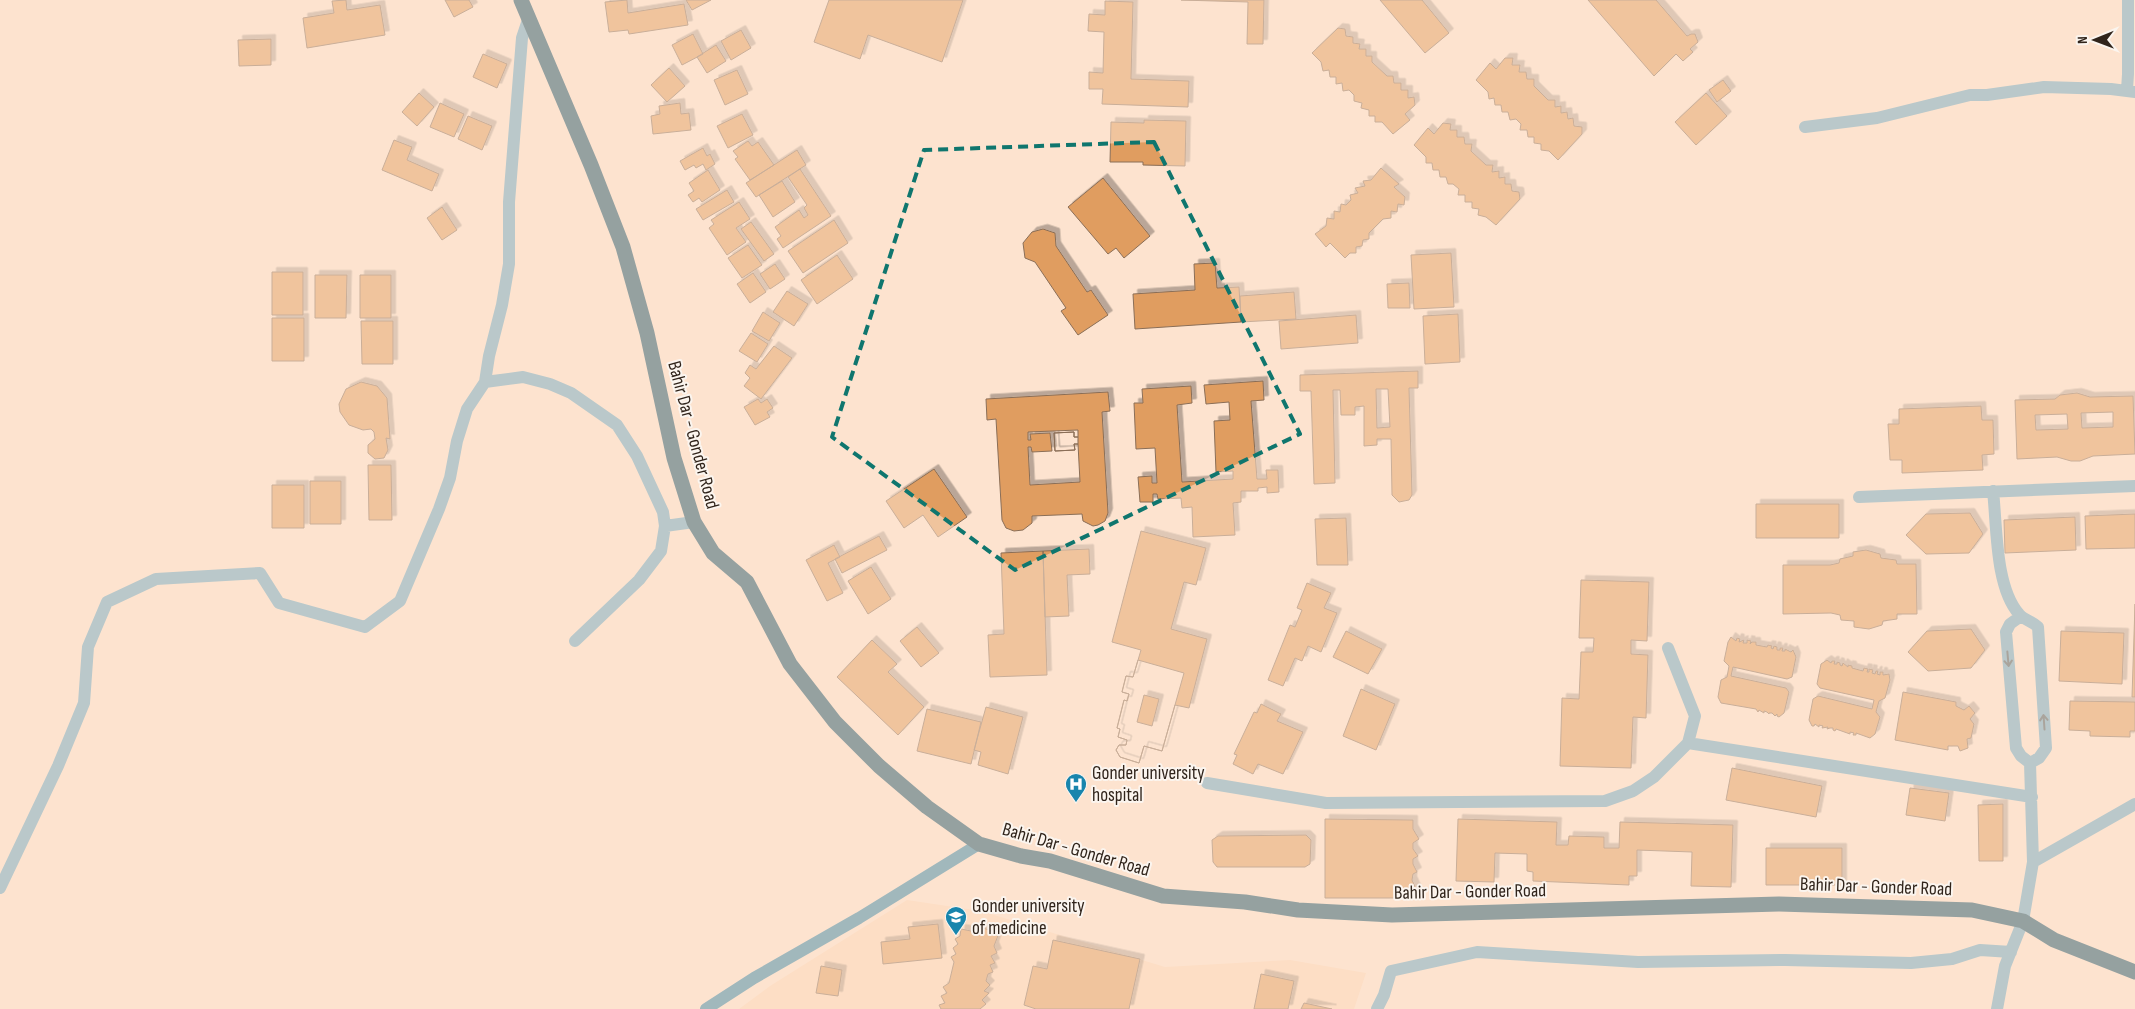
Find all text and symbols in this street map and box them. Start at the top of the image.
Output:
north arrow [2070,15,2120,65]
text: N [2074,36,2091,44]
street label: Bahir Dar - Gonder Road [662,359,724,511]
one-way arrow [2003,650,2013,666]
one-way arrow [2040,714,2049,730]
place label: Gonder university hospital [1092,762,1205,807]
hospital icon: Gonder university hospital [1064,772,1088,803]
street label: Bahir Dar - Gonder Road [1000,818,1152,882]
street label: Bahir Dar - Gonder Road [1800,873,1952,901]
street label: Bahir Dar - Gonder Road [1394,879,1546,905]
place label: Gonder university of medicine [972,895,1085,940]
school or university icon: Gonder university of medicine [944,905,968,936]

